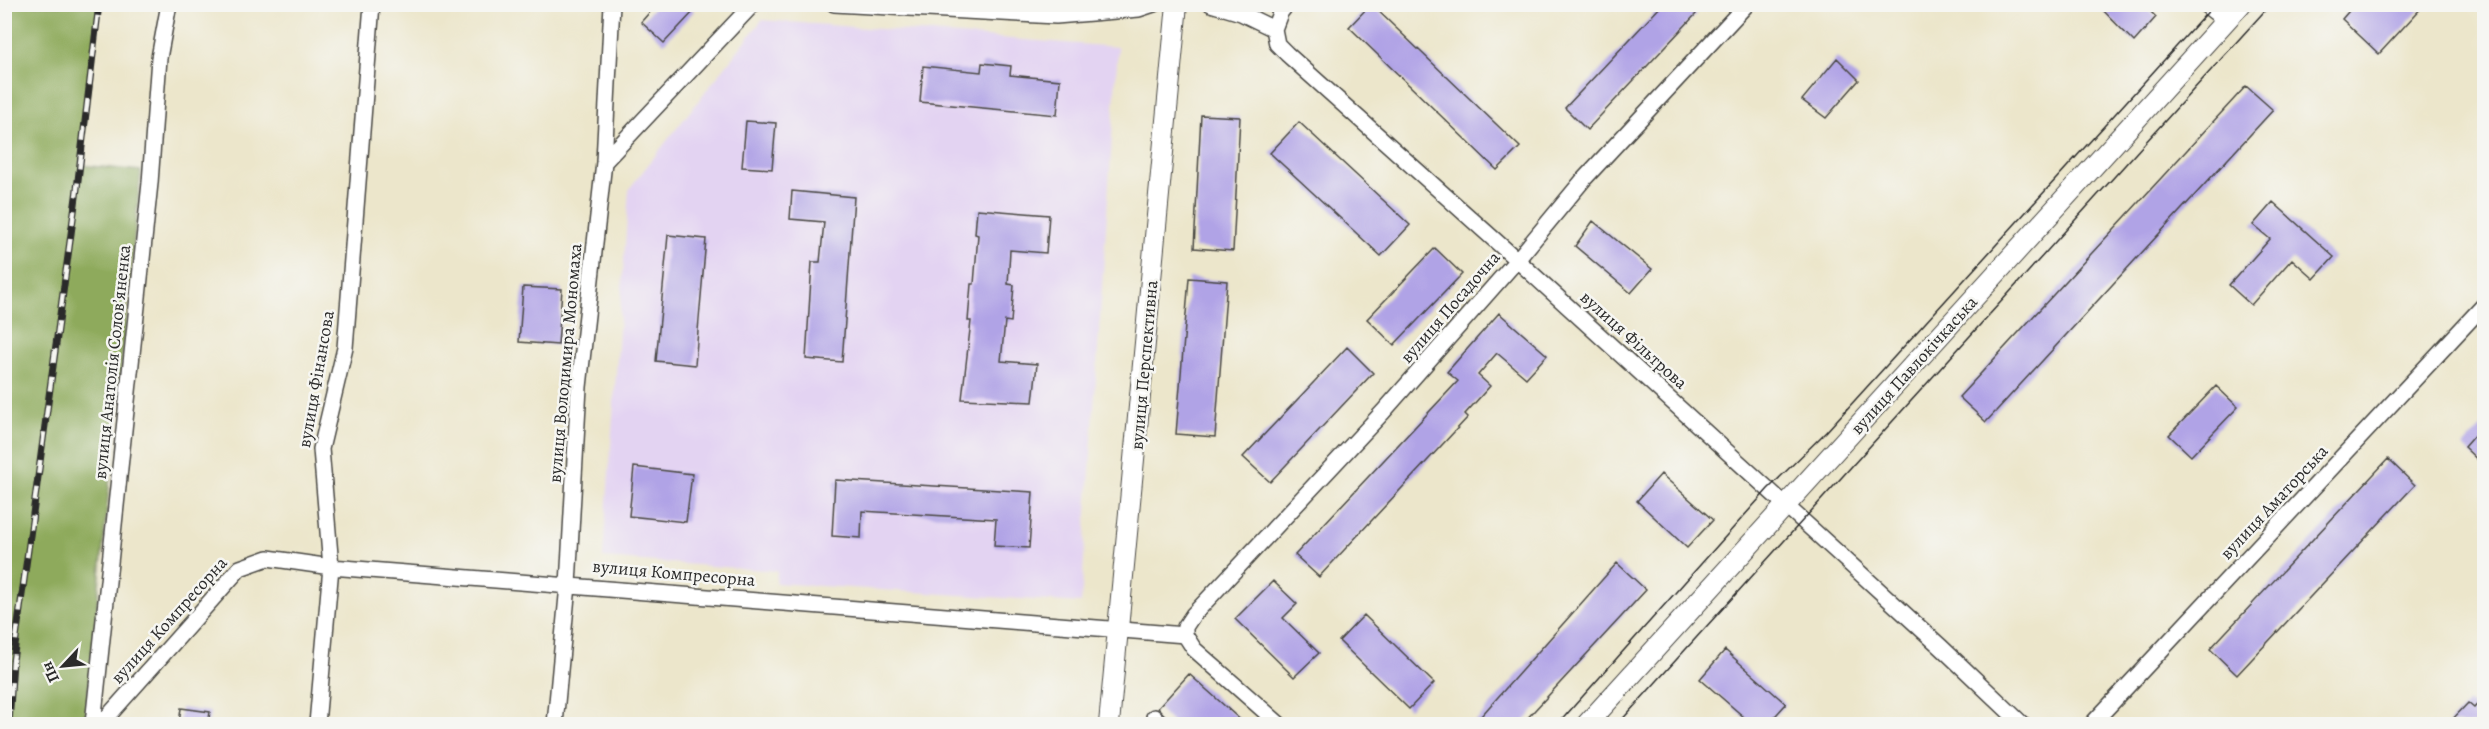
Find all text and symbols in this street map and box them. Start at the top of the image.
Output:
street label: вулиця Володимира Мономаха [543,242,587,484]
street label: вулиця Анатолія Соловʼяненка [88,243,136,480]
street label: вулиця Посадочна [1395,245,1506,368]
street label: вулиця Перспективна [1125,279,1163,451]
street label: вулиця Фільтрова [1575,285,1693,395]
street label: вулиця Павлокічкаська [1845,290,1983,440]
street label: вулиця Фінансова [292,308,340,450]
street label: вулиця Аматорська [2215,439,2334,564]
street label: вулиця Компресорна [105,551,233,689]
street label: вулиця Компресорна [592,554,757,592]
north arrow [33,636,93,696]
text: Пн [36,658,65,686]

